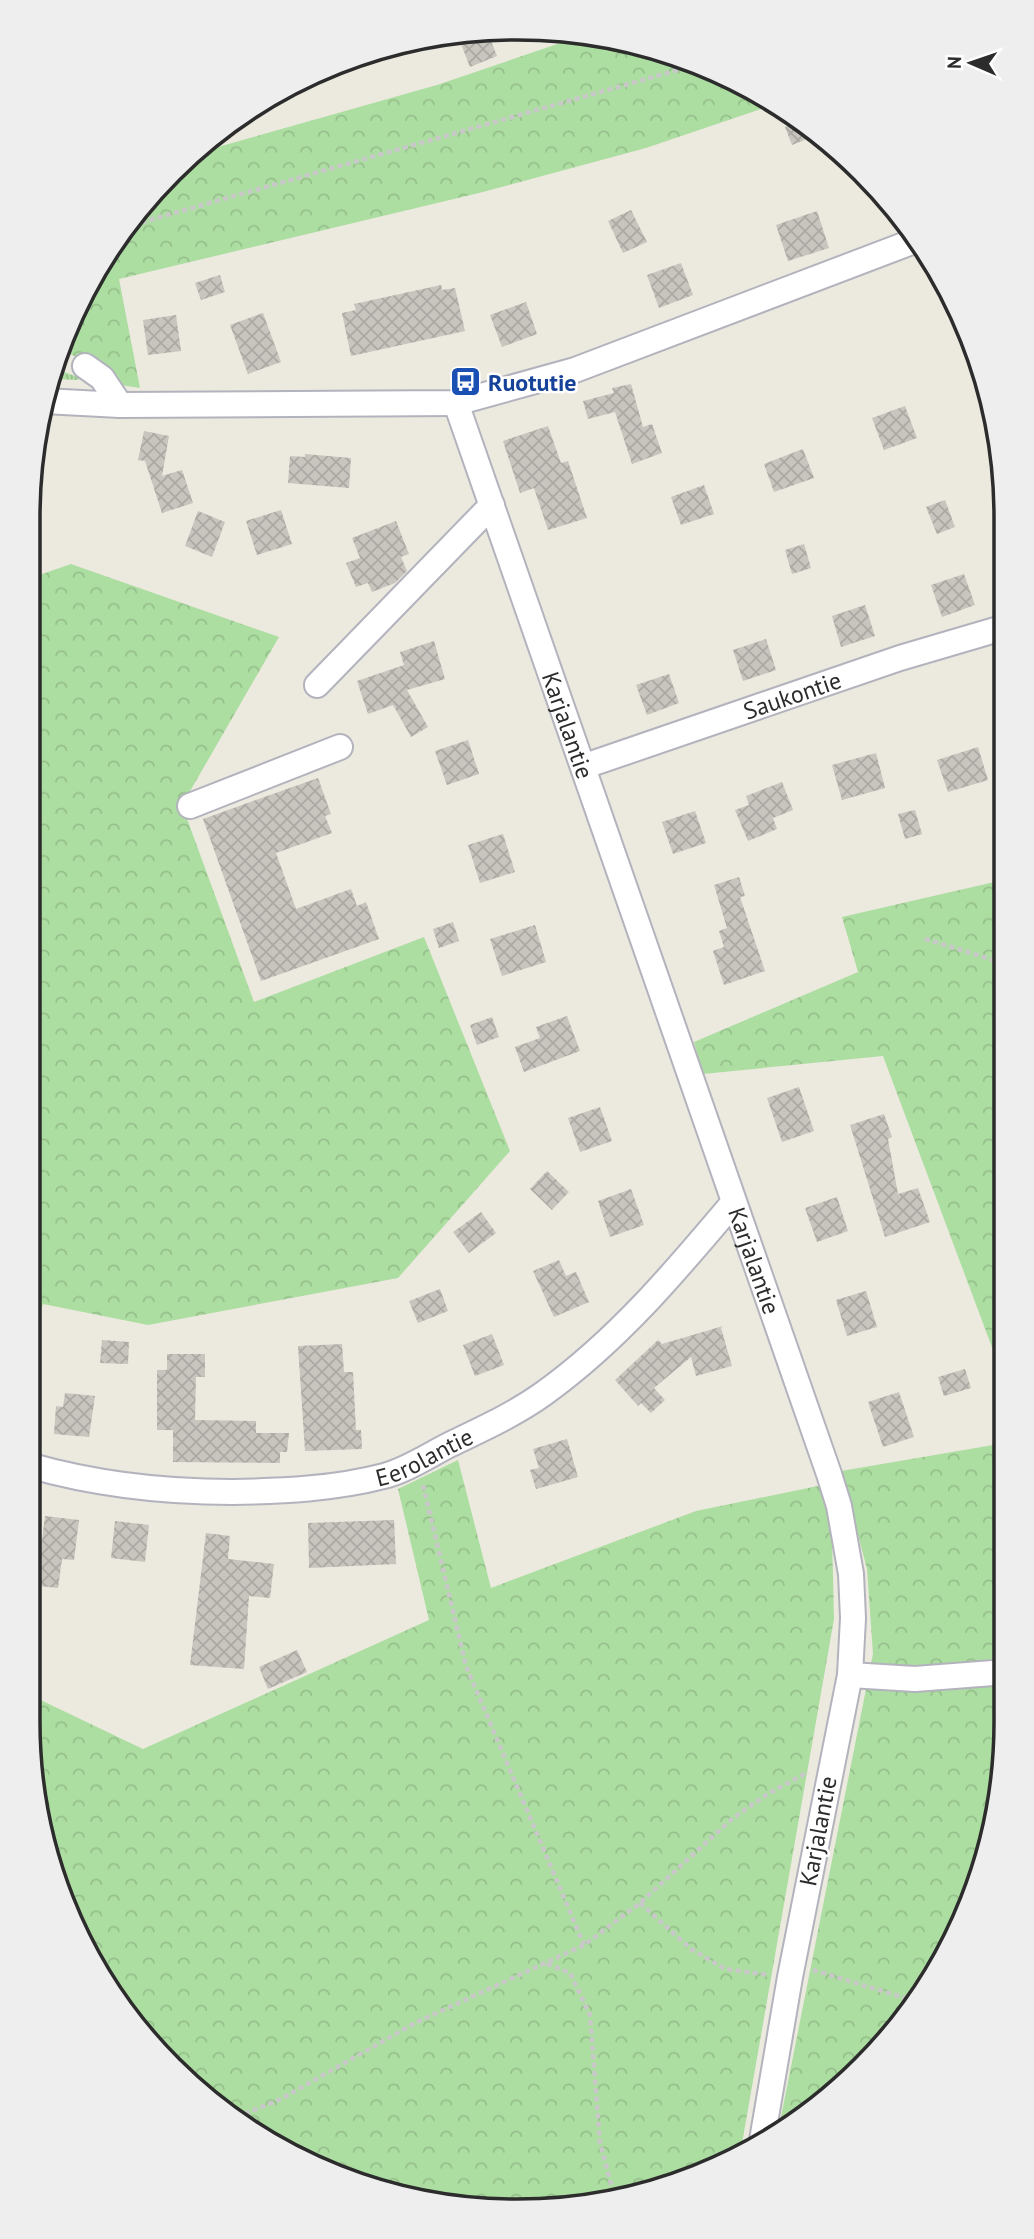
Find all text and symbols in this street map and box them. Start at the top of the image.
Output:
north arrow [936,28,1006,98]
text: N [942,56,966,69]
bus stop icon: Ruotutie [448,365,482,399]
place label: Ruotutie [488,367,577,398]
street label: Saukontie [739,664,845,726]
street label: Karjalantie [535,667,601,783]
street label: Karjalantie [722,1203,788,1318]
street label: Eerolantie [372,1420,478,1493]
street label: Karjalantie [792,1773,844,1889]

